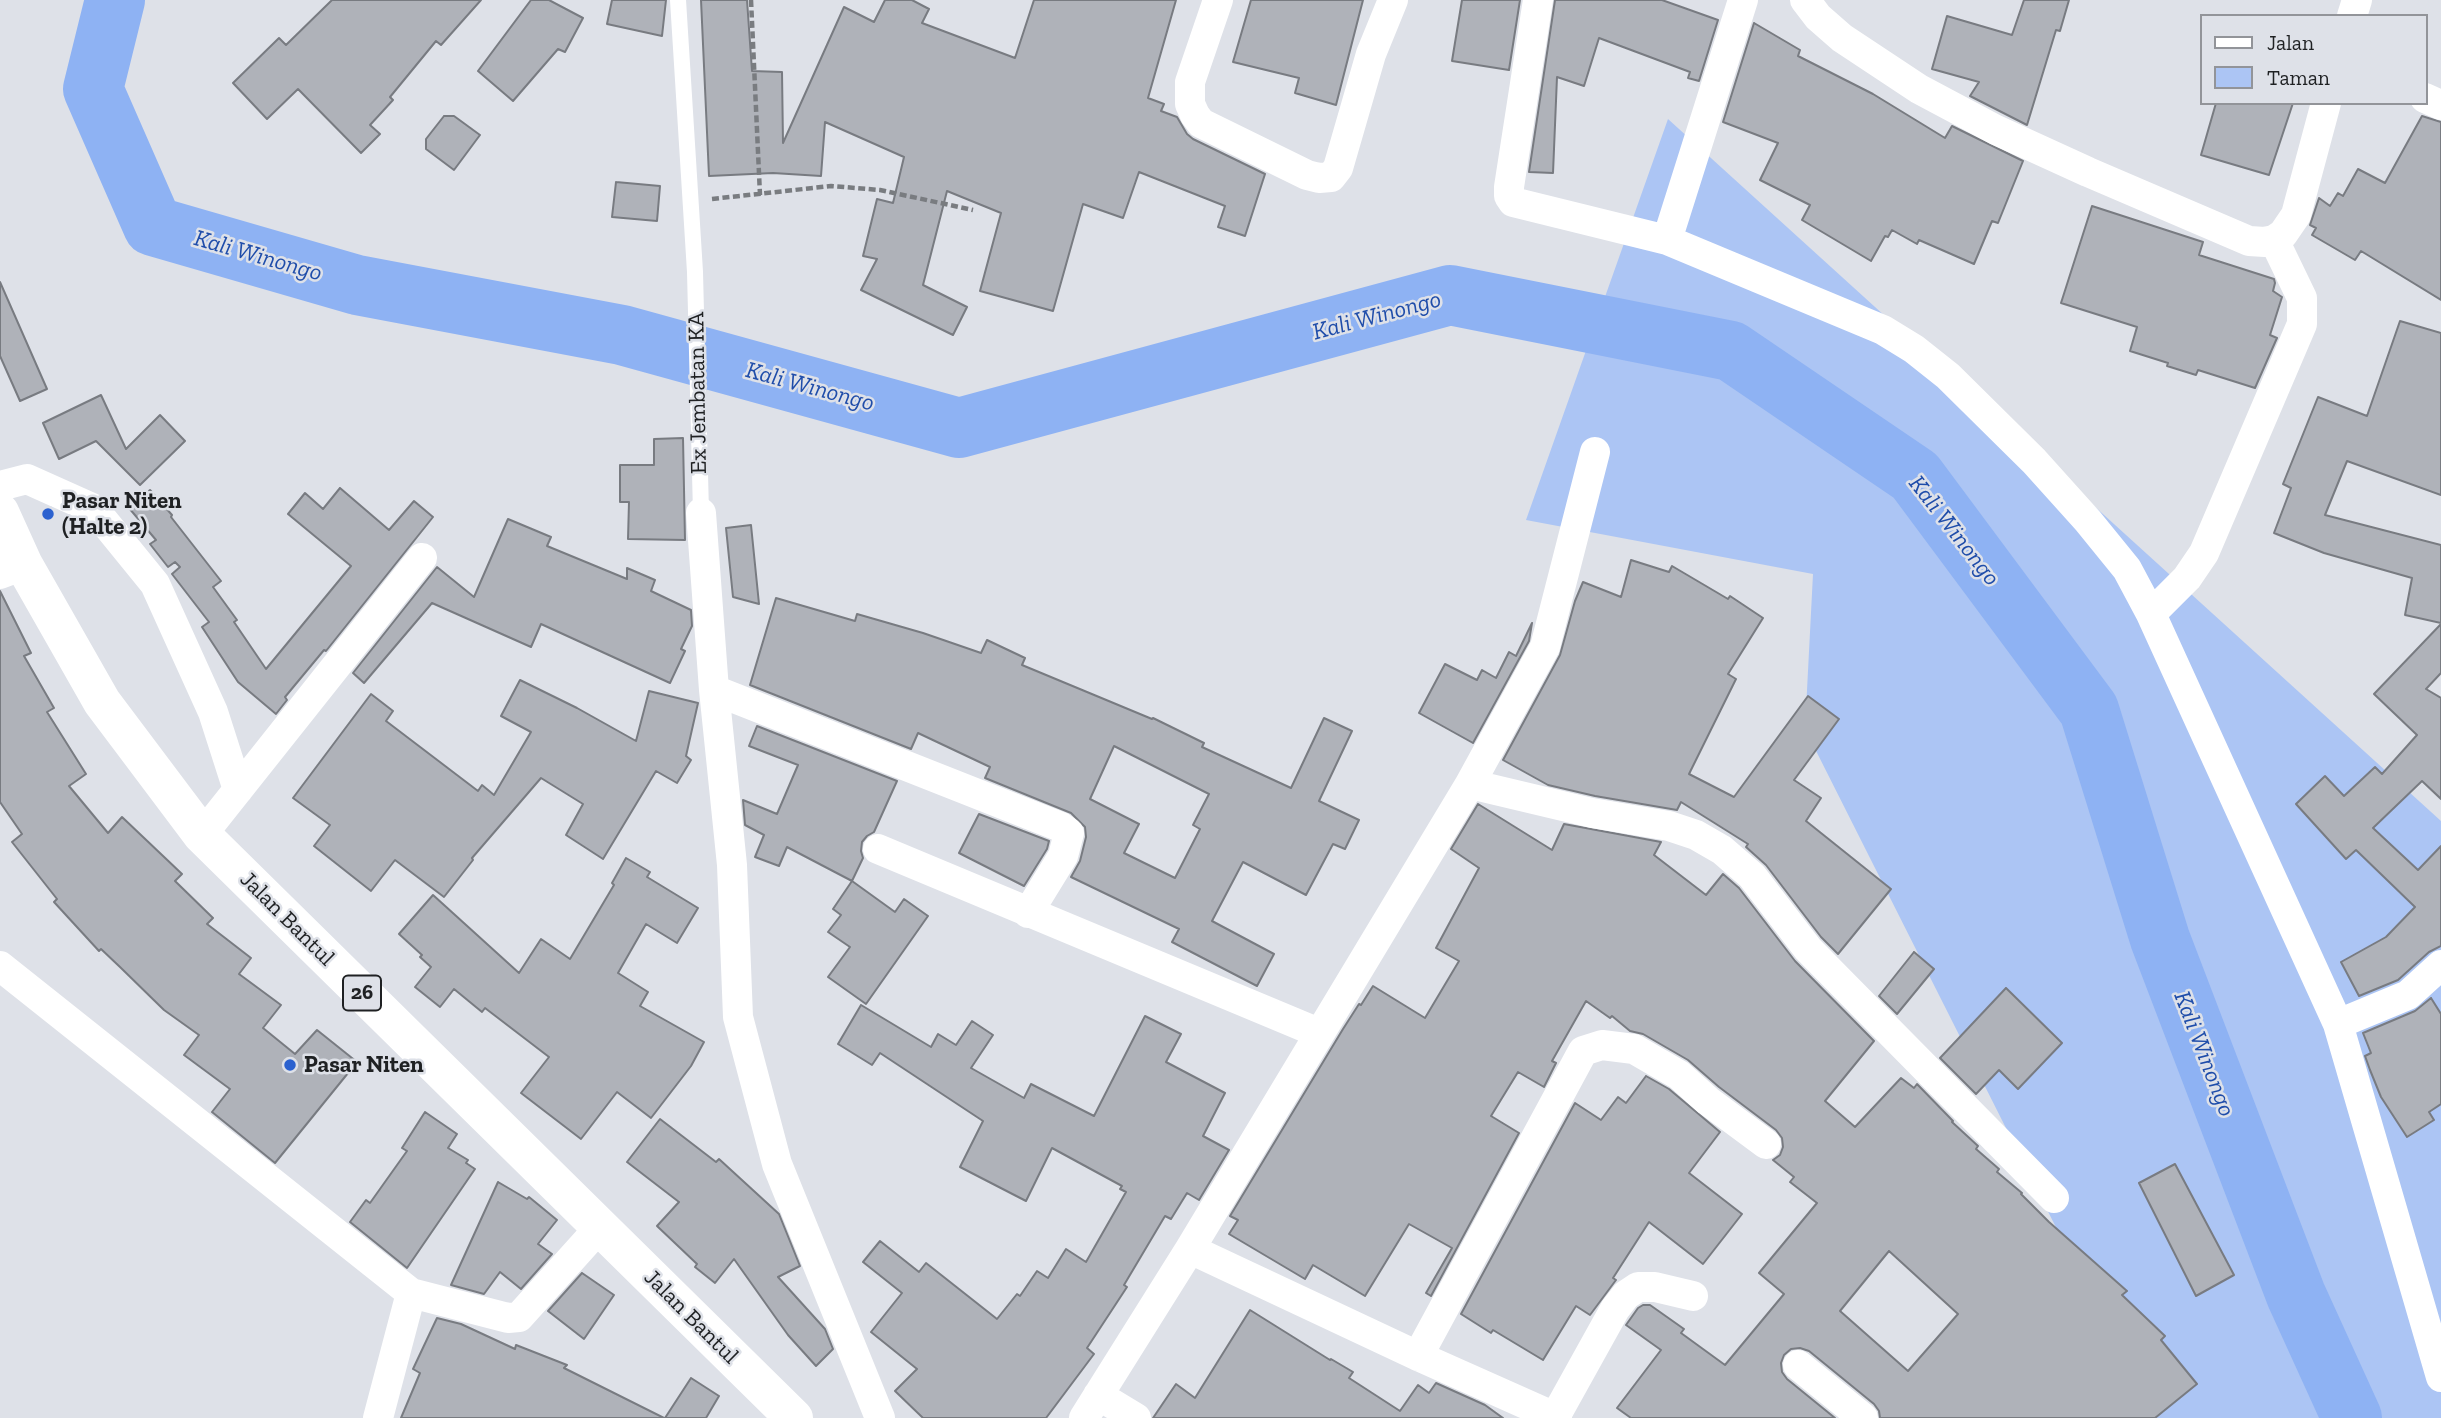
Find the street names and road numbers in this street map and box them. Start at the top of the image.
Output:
street label: Ex Jembatan KA [683,312,713,474]
street label: Jalan Bantul [234,866,340,972]
road number: 26 [343,976,381,1010]
street label: Jalan Bantul [638,1264,744,1370]

